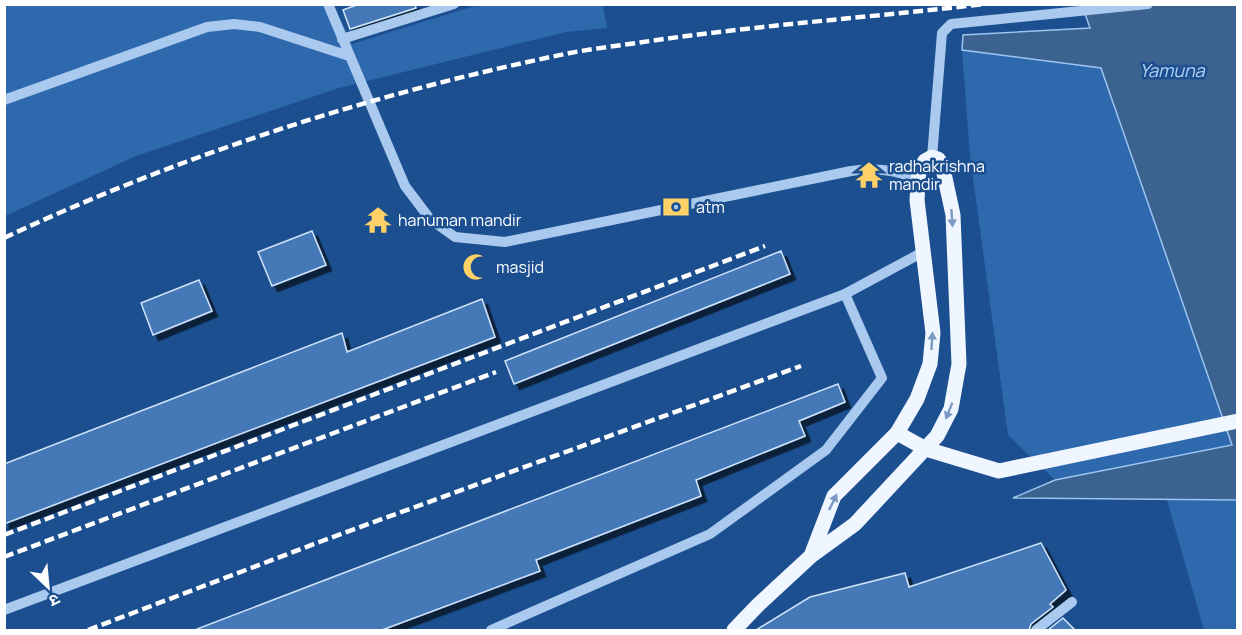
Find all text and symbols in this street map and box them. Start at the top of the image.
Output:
water label: Yamuna [1139,58,1206,82]
place label: radhakrishna mandir [889,155,985,195]
temple icon: radhakrishna mandir [854,160,884,190]
bank icon: atm [661,192,691,222]
place label: atm [696,196,725,218]
temple icon: hanuman mandir [363,205,393,235]
one-way arrow [947,208,957,227]
place label: hanuman mandir [398,209,522,231]
mosque icon: masjid [461,252,491,282]
place label: masjid [496,256,544,278]
one-way arrow [927,331,936,350]
one-way arrow [943,403,953,421]
one-way arrow [827,493,837,511]
north arrow [18,557,78,617]
text: उ [45,589,64,613]

